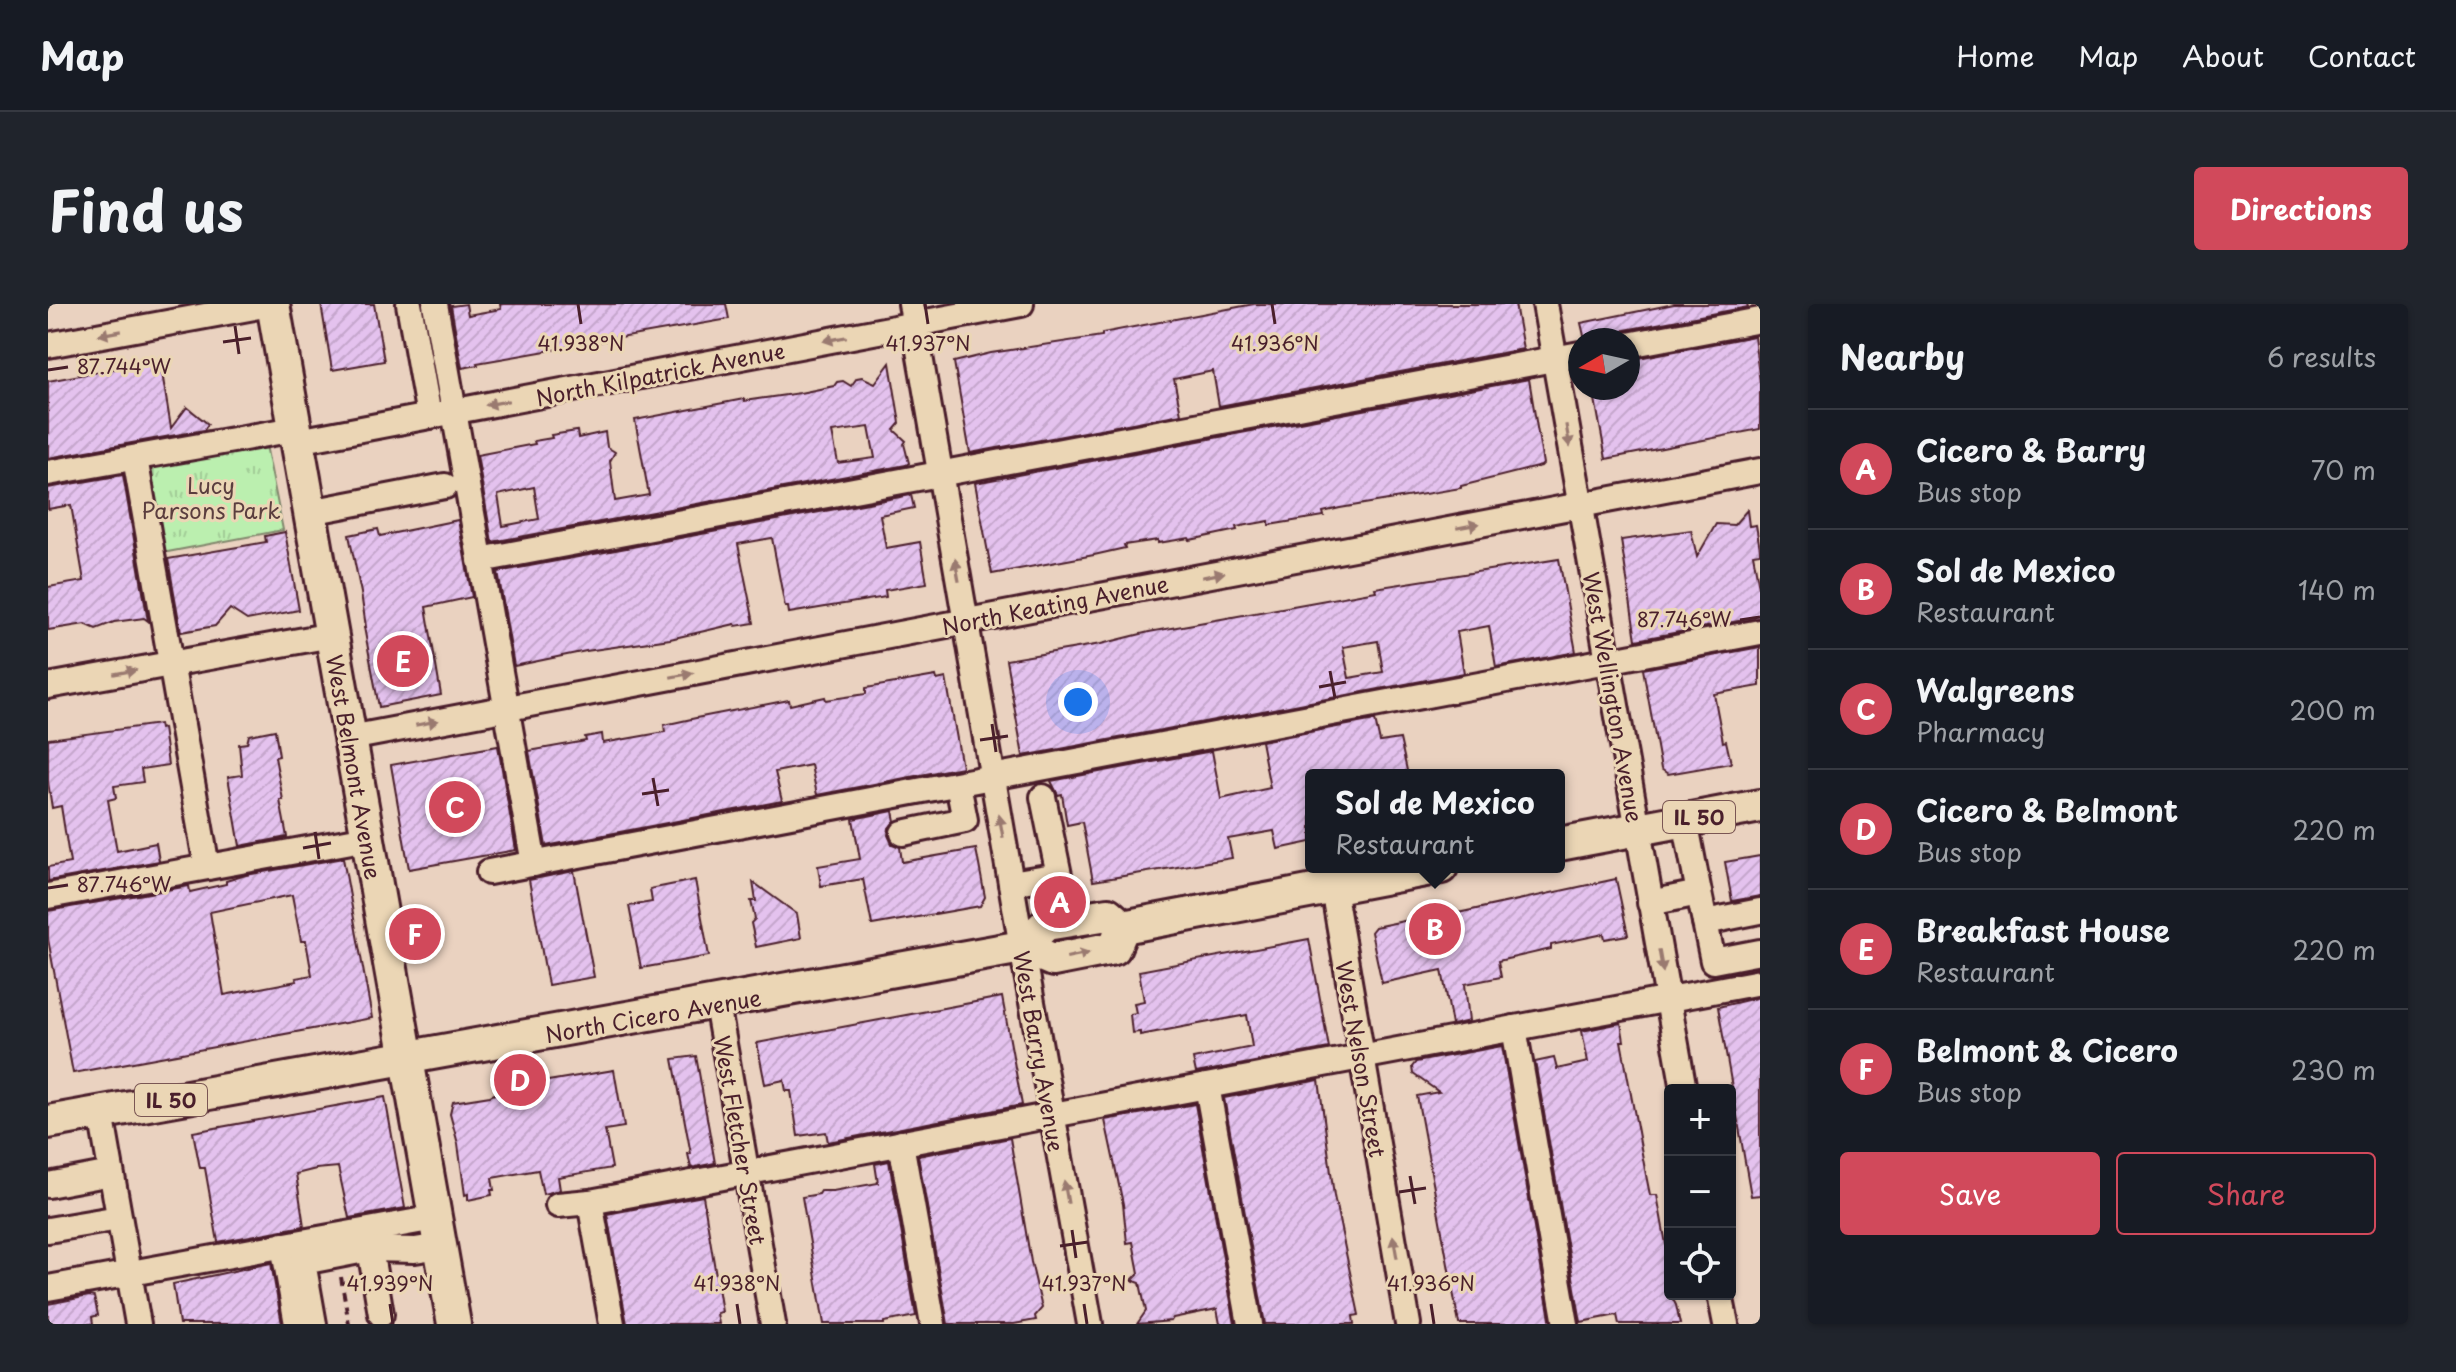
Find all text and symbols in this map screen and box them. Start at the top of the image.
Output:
text: Map [40,27,124,84]
text: Home [1956,34,2034,77]
text: Map [2078,34,2138,77]
text: About [2182,34,2264,77]
text: Contact [2308,34,2416,77]
text: Find us [48,166,244,251]
button: Directions [2194,167,2408,250]
one-way arrow [98,328,123,340]
text: 41.938°N [538,328,624,358]
text: 41.937°N [885,328,971,358]
text: 41.936°N [1231,328,1319,358]
north arrow [1568,328,1640,400]
text: Nearby [1840,330,1965,382]
street label: North Kilpatrick Avenue [533,333,787,413]
one-way arrow [822,334,847,346]
text: 6 results [2267,337,2376,376]
text: 87.744°W [77,351,171,381]
one-way arrow [484,398,509,410]
one-way arrow [1562,424,1574,449]
text: Cicero & Barry [1916,427,2146,472]
text: A [1856,450,1876,489]
text: 70 m [2311,450,2376,489]
park label: Lucy Parsons Park [141,468,281,526]
text: Bus stop [1916,472,2022,511]
one-way arrow [1456,520,1481,532]
text: Sol de Mexico [1916,547,2115,592]
one-way arrow [950,557,962,582]
street label: North Keating Avenue [939,566,1171,642]
one-way arrow [1201,568,1226,580]
street label: West Wellington Avenue [1576,569,1652,825]
text: B [1857,570,1875,609]
text: 140 m [2298,570,2376,609]
text: Restaurant [1916,592,2055,631]
text: 87.746°W [1637,604,1732,634]
pin: E [377,631,429,691]
street label: West Belmont Avenue [319,652,391,882]
one-way arrow [113,666,138,678]
text: Walgreens [1916,667,2075,712]
one-way arrow [670,668,695,680]
your location [1058,682,1098,722]
text: C [1856,690,1876,729]
text: 200 m [2289,690,2376,729]
text: Pharmacy [1916,712,2045,751]
one-way arrow [415,716,440,729]
popup [1305,769,1565,873]
pin: C [429,777,481,837]
text: Sol de Mexico [1335,779,1535,824]
text: Cicero & Belmont [1916,787,2178,832]
road number: IL 50 [1663,801,1735,833]
text: D [1856,810,1876,849]
text: 220 m [2292,810,2376,849]
one-way arrow [994,813,1006,838]
text: Restaurant [1335,824,1474,863]
text: Bus stop [1916,832,2022,871]
text: 87.746°W [77,869,172,899]
pin: A [1034,872,1086,932]
pin: B [1409,899,1461,959]
pin: F [389,904,441,964]
text: Breakfast House [1916,907,2170,952]
text: E [1858,930,1874,969]
text: 220 m [2292,930,2376,969]
street label: West Barry Avenue [1006,948,1074,1154]
one-way arrow [1066,948,1091,961]
one-way arrow [1655,949,1667,974]
text: Restaurant [1916,952,2055,991]
street label: West Nelson Street [1328,958,1396,1160]
street label: North Cicero Avenue [543,980,763,1050]
text: Belmont & Cicero [1916,1027,2178,1072]
street label: West Fletcher Street [706,1033,776,1247]
pin: D [494,1050,546,1110]
text: F [1858,1050,1874,1089]
text: 230 m [2291,1050,2376,1089]
text: Bus stop [1916,1072,2022,1111]
road number: IL 50 [135,1084,207,1116]
map controls [1664,1084,1736,1300]
button: + [1664,1084,1736,1156]
button: Save [1840,1152,2100,1235]
button: Share [2116,1152,2376,1235]
button: − [1664,1156,1736,1228]
one-way arrow [1059,1179,1071,1204]
button: locate [1664,1228,1736,1300]
one-way arrow [1388,1234,1400,1259]
text: 41.939°N [347,1268,433,1298]
text: 41.938°N [694,1268,780,1298]
text: 41.937°N [1041,1268,1127,1298]
text: 41.936°N [1387,1268,1475,1298]

